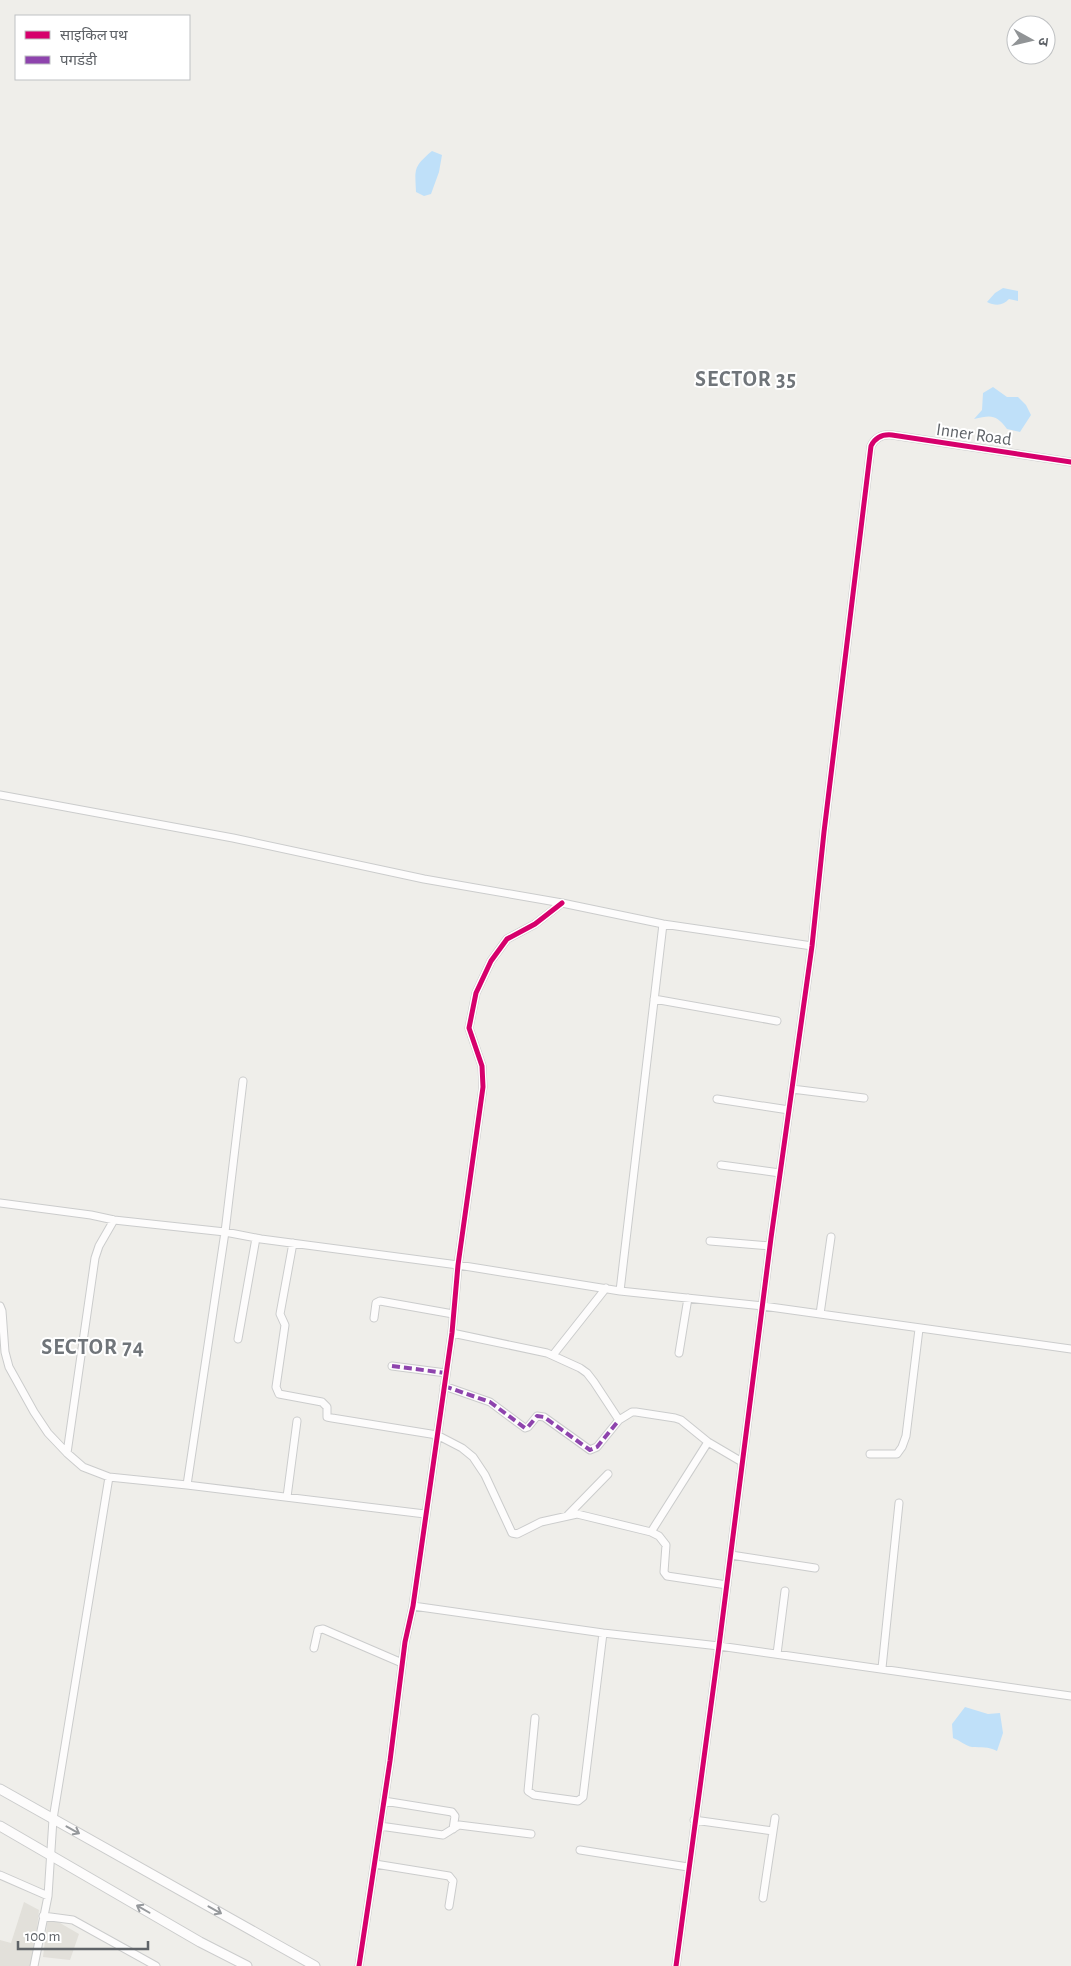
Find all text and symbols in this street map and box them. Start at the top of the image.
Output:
legend [15,15,190,80]
north arrow [1006,15,1056,65]
text: साइकिल पथ [60,27,128,43]
text: उ [1035,37,1050,47]
text: पगडंडी [60,52,98,68]
district label: SECTOR 35 [695,368,797,390]
street label: Inner Road [935,421,1013,449]
district label: SECTOR 74 [41,1336,145,1358]
one-way arrow [65,1826,80,1835]
one-way arrow [136,1903,150,1913]
one-way arrow [207,1905,221,1915]
scale bar [18,1918,148,1950]
text: 100 m [25,1929,60,1944]

